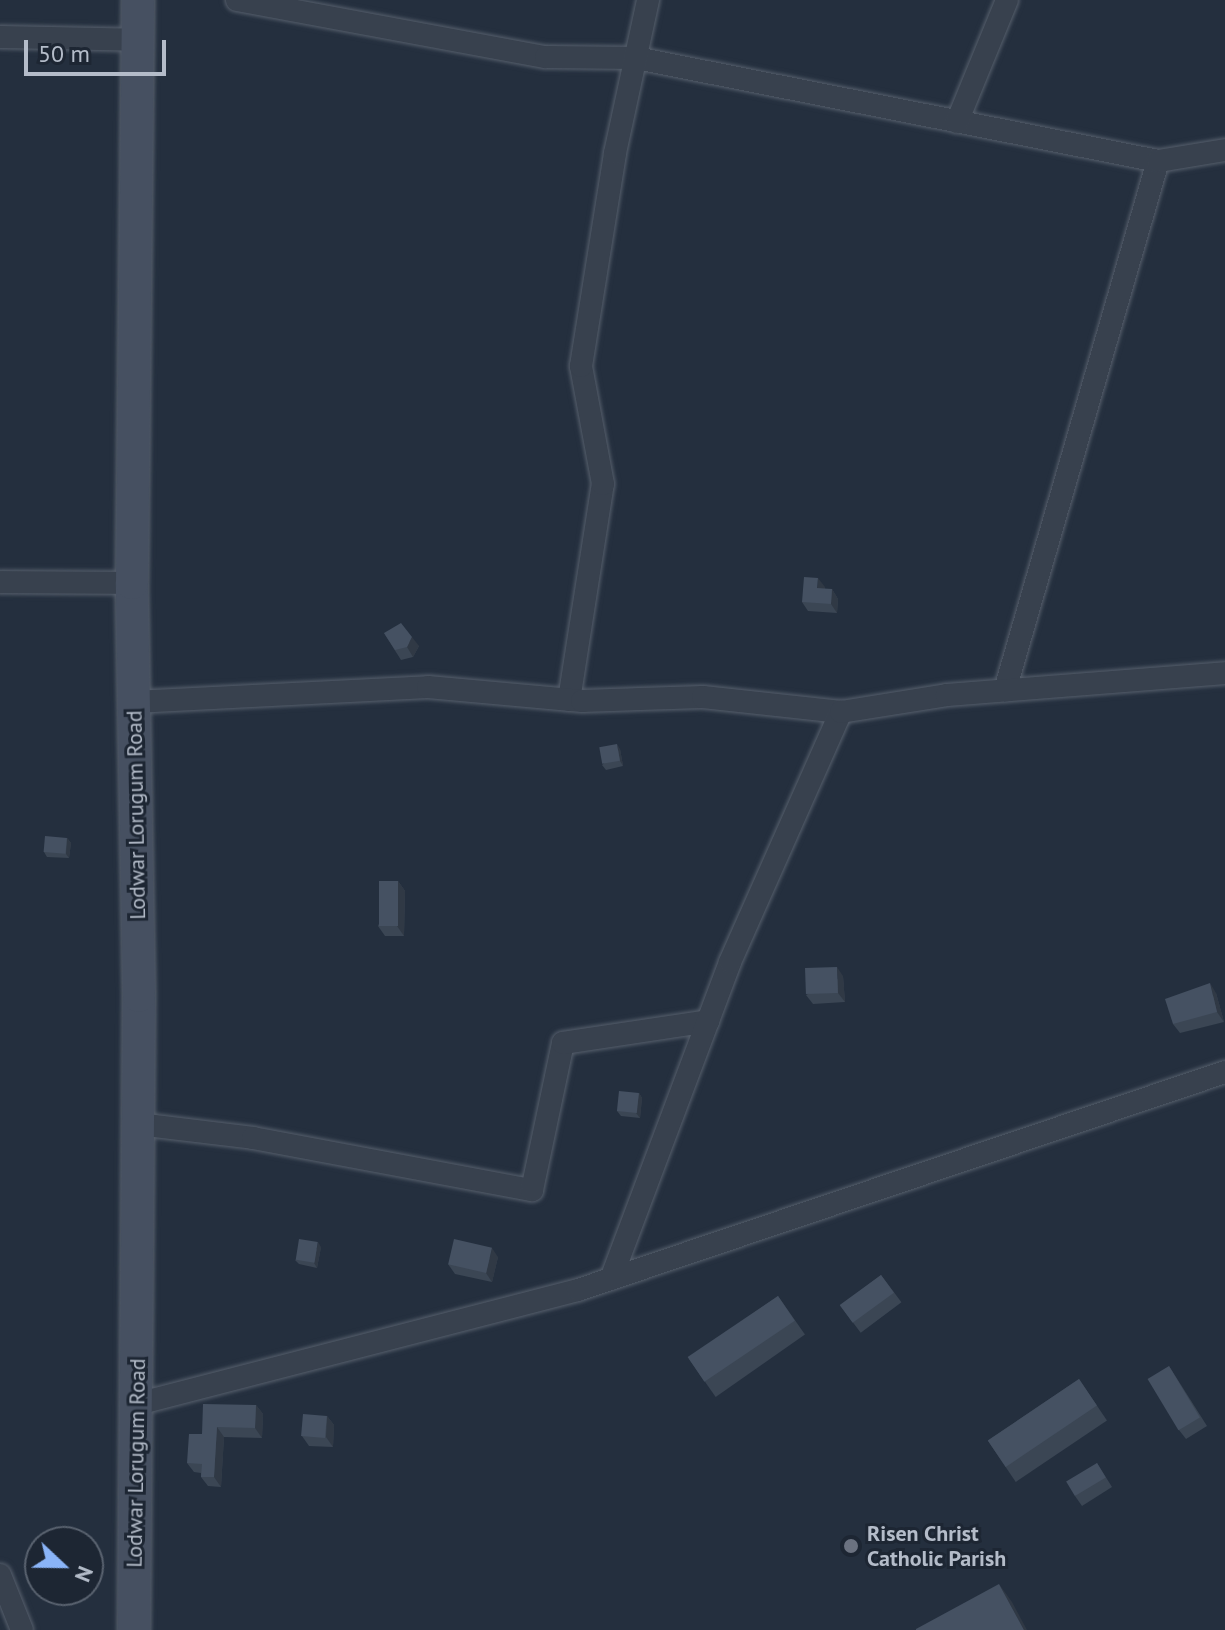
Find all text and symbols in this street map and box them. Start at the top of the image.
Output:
scale bar [28,24,170,74]
text: 50 m [38,38,90,69]
street label: Lodwar Lorugum Road [121,710,151,920]
street label: Lodwar Lorugum Road [121,1358,151,1568]
place label: Risen Christ Catholic Parish [867,1520,1007,1572]
north arrow [24,1526,104,1606]
marker: Risen Christ Catholic Parish [842,1537,860,1555]
text: N [69,1562,100,1586]

